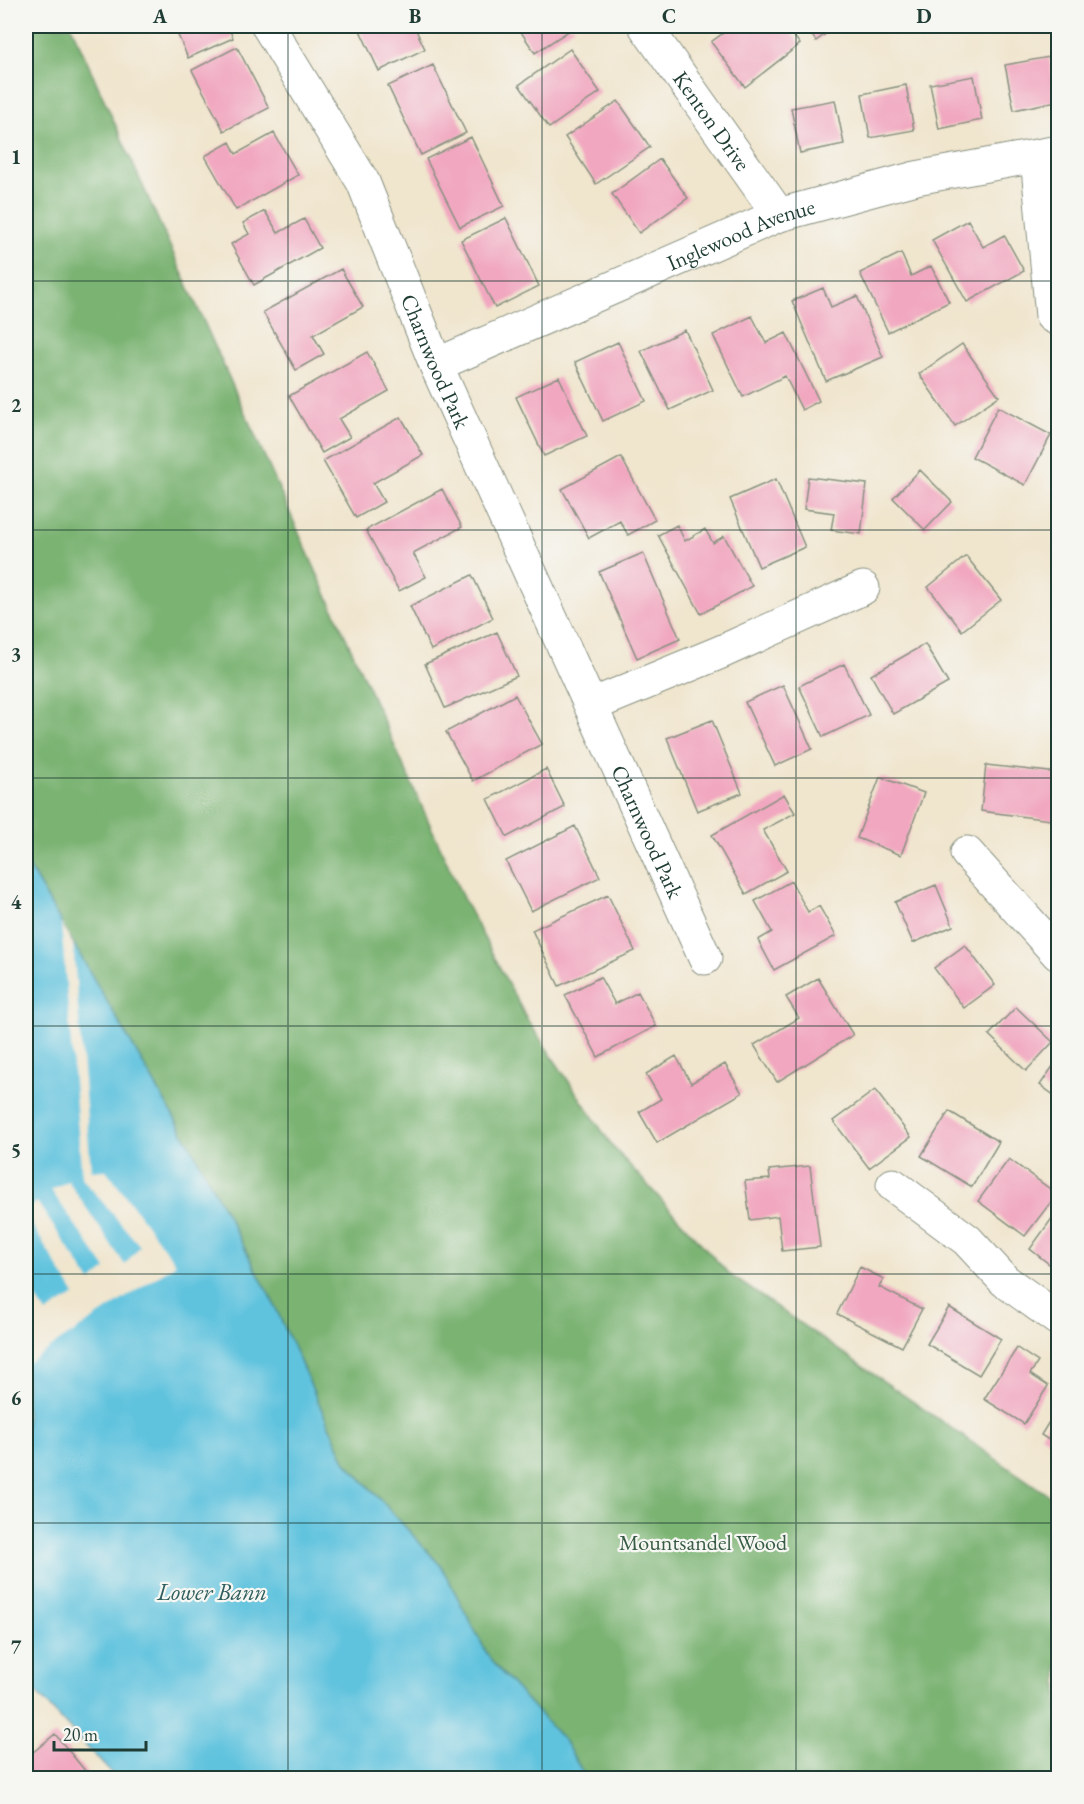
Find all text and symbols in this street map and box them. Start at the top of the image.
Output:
text: A [152,3,168,29]
text: B [409,3,421,29]
text: C [662,3,676,29]
text: D [916,3,932,29]
street label: Kenton Drive [667,65,758,177]
text: 1 [11,144,21,170]
street label: Inglewood Avenue [662,191,818,277]
street label: Charnwood Park [395,290,478,434]
text: 2 [11,392,22,418]
text: 3 [11,641,21,667]
street label: Charnwood Park [605,760,691,904]
text: 4 [11,889,22,915]
text: 5 [11,1137,21,1163]
text: 6 [11,1385,22,1411]
park label: Mountsandel Wood [619,1528,788,1557]
water label: Lower Bann [156,1576,267,1607]
text: 7 [11,1634,22,1660]
scale bar [54,1714,146,1752]
text: 20 m [63,1723,98,1746]

